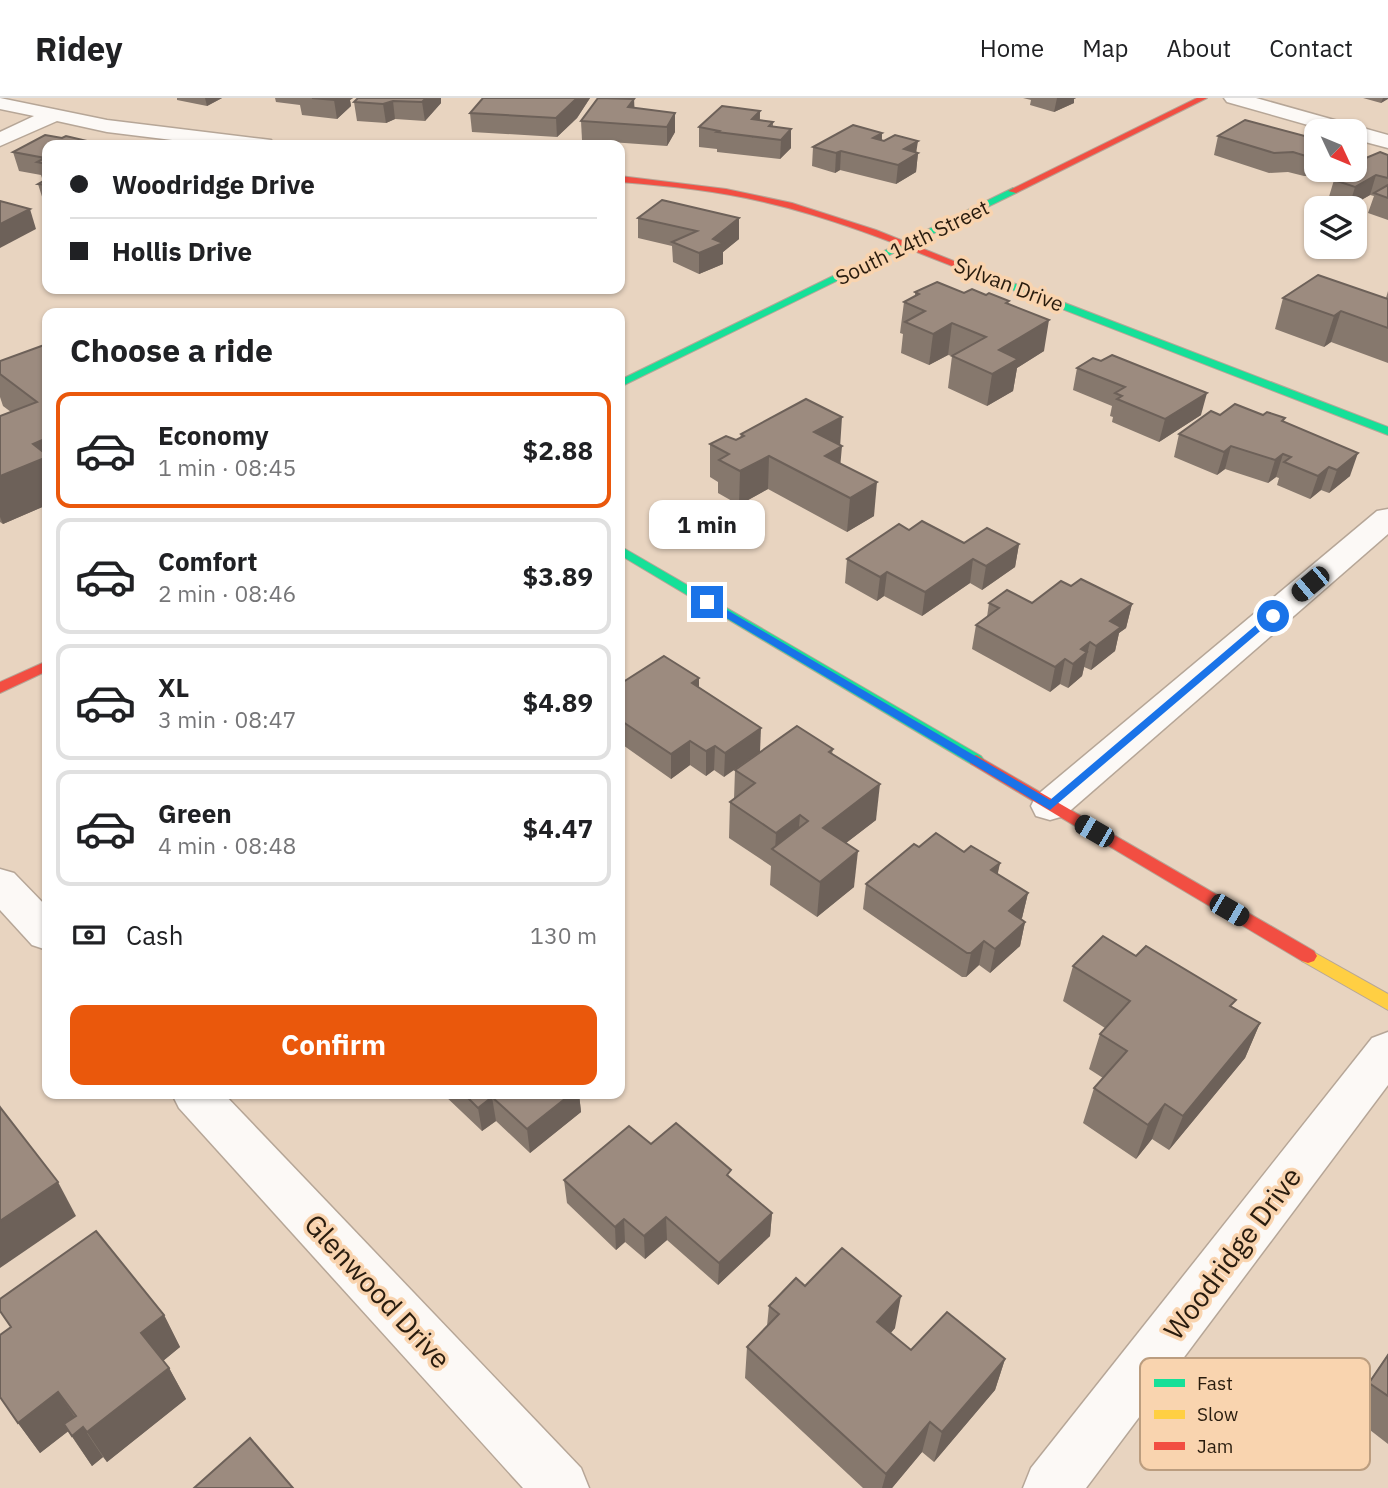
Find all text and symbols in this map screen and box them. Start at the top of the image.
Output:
text: Ridey [35,27,123,70]
text: Home [980,32,1044,64]
text: Map [1082,32,1128,64]
text: About [1166,32,1231,64]
text: Contact [1269,32,1353,64]
north arrow [1304,119,1367,182]
map controls [1304,119,1367,259]
text: Woodridge Drive [112,167,315,201]
street label: South 14th Street [831,193,993,291]
button: layers [1304,196,1367,259]
text: Hollis Drive [112,234,252,268]
street label: Sylvan Drive [950,250,1068,318]
text: Choose a ride [70,329,273,371]
text: Economy [158,418,269,452]
icon: car [74,419,137,482]
text: $2.88 [523,433,593,467]
text: 1 min · 08:45 [158,452,296,482]
callout: 1 min [649,500,765,550]
text: 1 min [677,509,737,539]
text: Comfort [158,544,257,578]
icon: car [74,545,137,608]
text: $3.89 [523,559,593,593]
car [1288,562,1333,606]
text: 2 min · 08:46 [158,578,296,608]
route end [691,586,723,618]
route start [1257,600,1289,632]
text: XL [158,670,189,704]
icon: car [74,671,137,734]
text: $4.89 [523,685,593,719]
text: 3 min · 08:47 [158,704,296,734]
text: Green [158,796,232,830]
icon: car [74,797,137,860]
text: $4.47 [523,811,593,845]
car [1071,811,1118,851]
text: 4 min · 08:48 [158,830,296,860]
car [1206,890,1253,930]
icon: cash [70,916,108,954]
text: Cash [126,918,183,952]
text: 130 m [530,920,597,950]
button: Confirm [70,1005,597,1085]
street label: Woodridge Drive [1155,1159,1309,1347]
street label: Glenwood Drive [297,1206,459,1376]
legend [1140,1358,1370,1470]
text: Fast [1197,1371,1233,1395]
text: Slow [1197,1402,1238,1426]
text: Jam [1197,1434,1233,1458]

